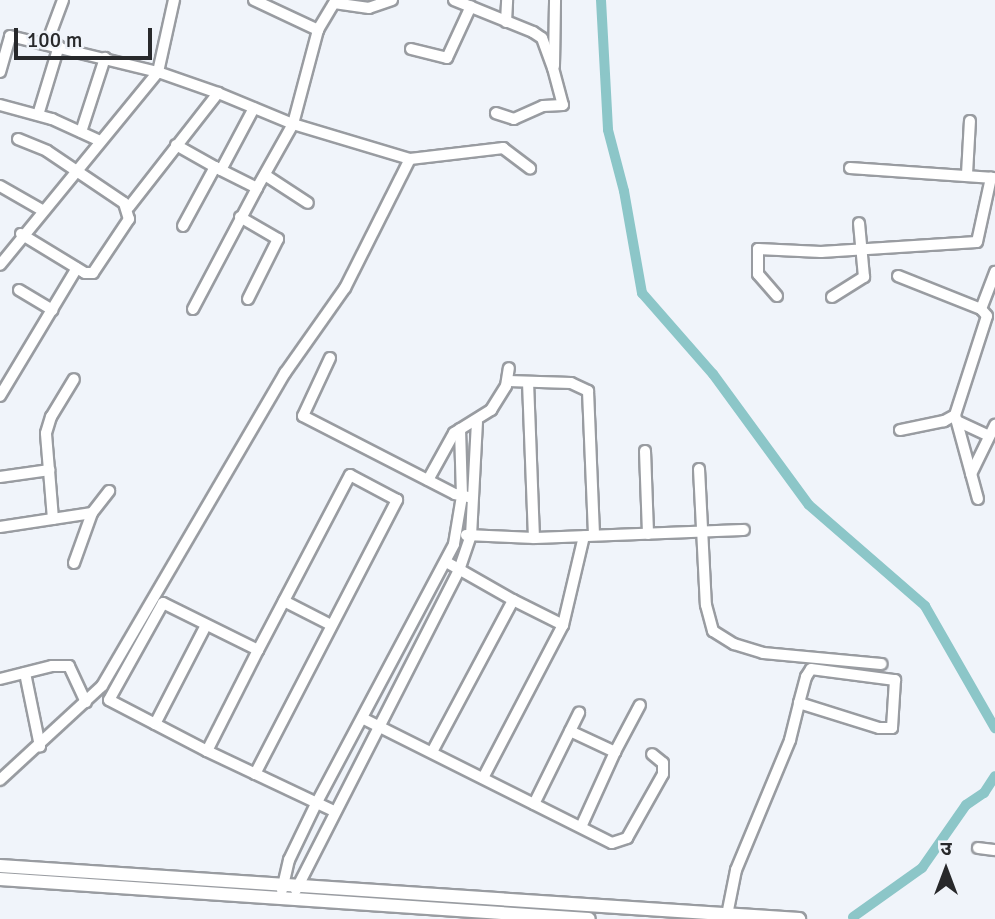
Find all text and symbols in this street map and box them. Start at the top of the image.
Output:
scale bar [18,14,156,58]
text: 100 m [27,27,82,53]
north arrow [911,835,981,905]
text: उ [940,837,952,861]

